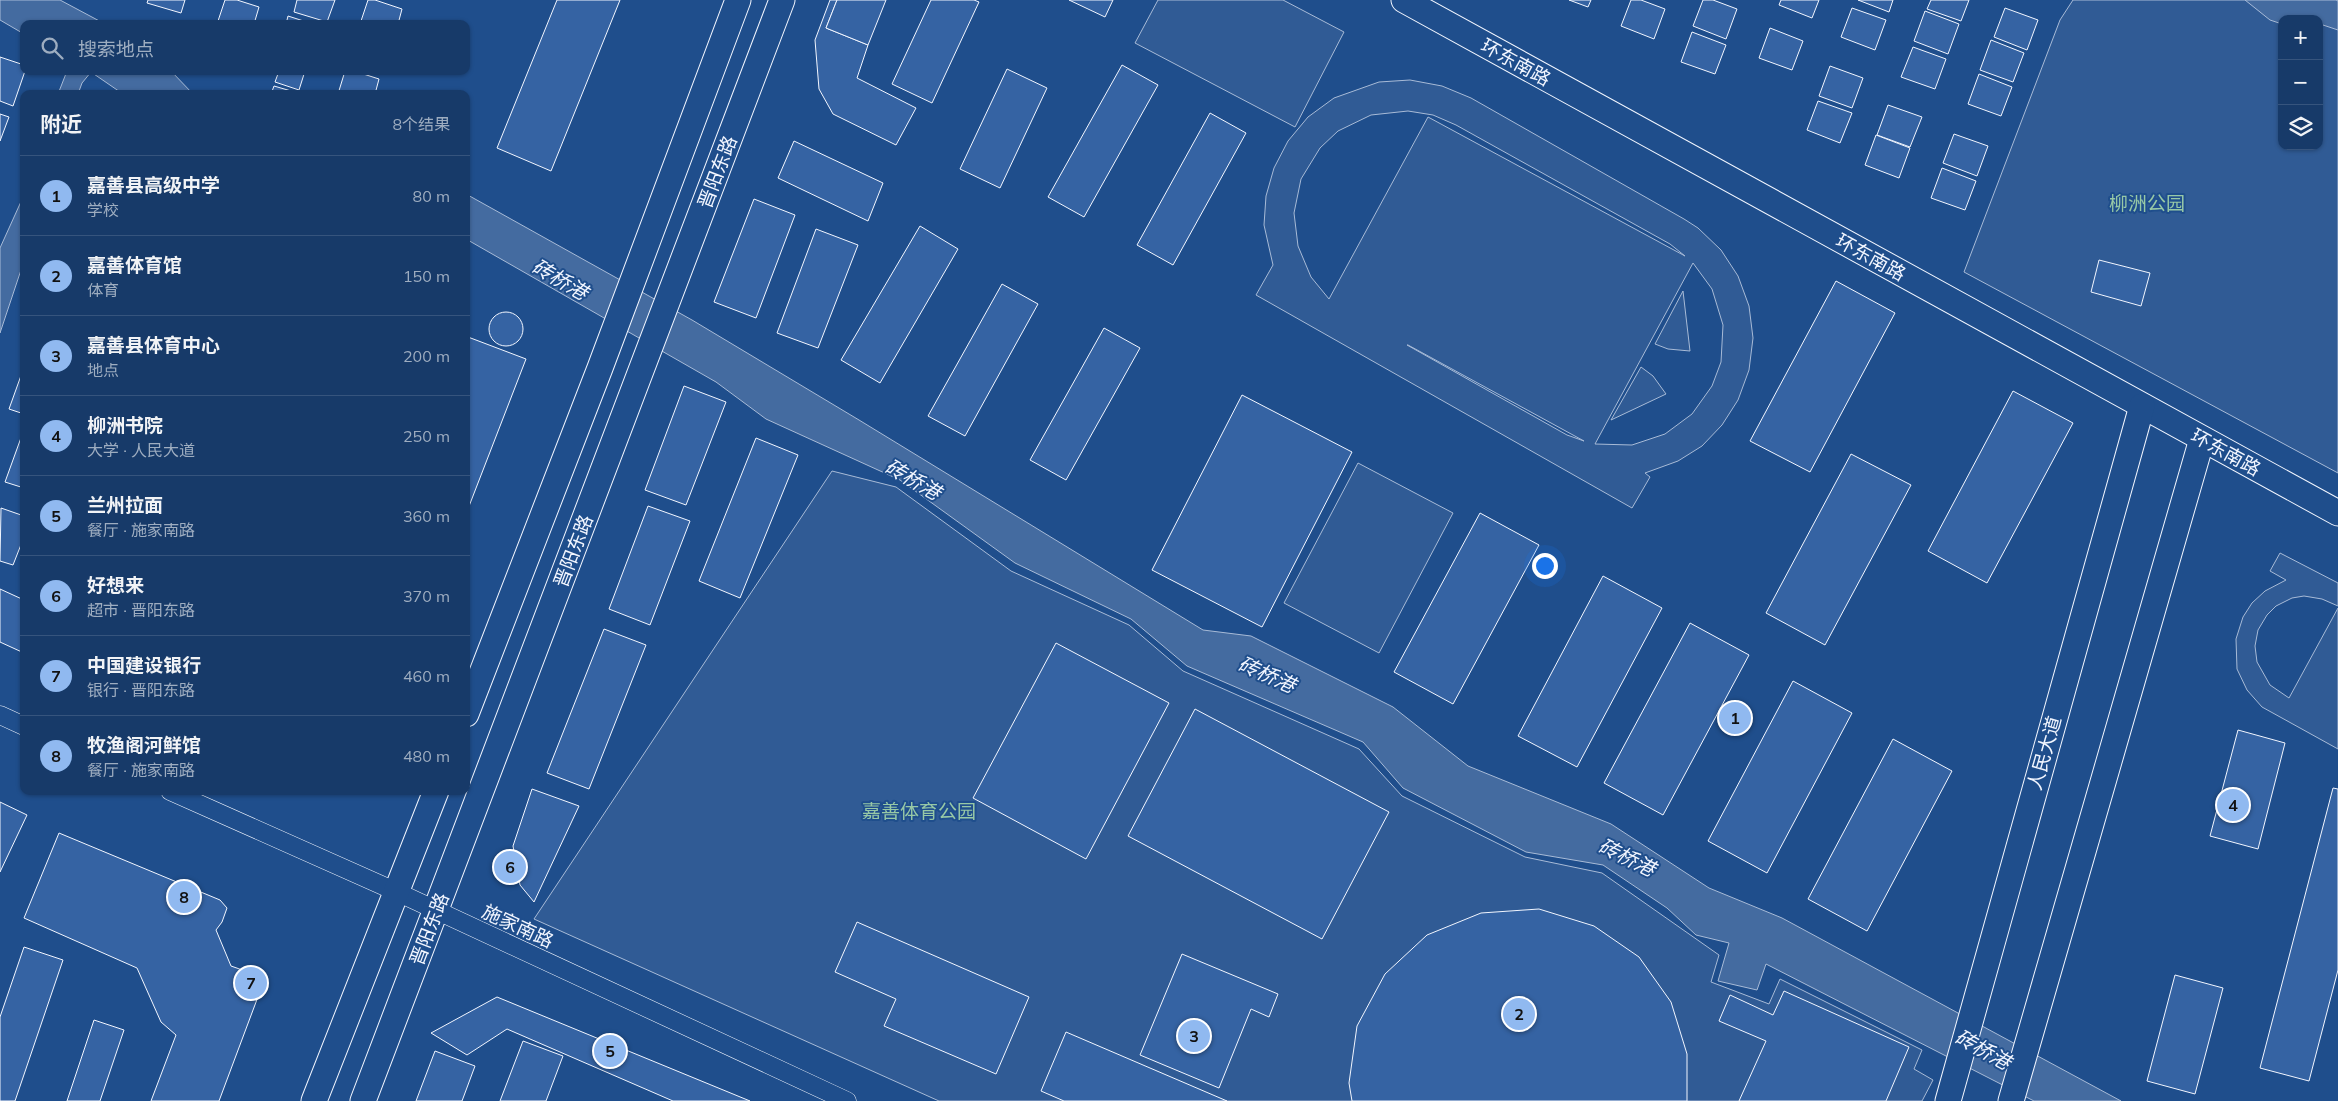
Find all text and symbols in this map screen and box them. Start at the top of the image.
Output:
map controls [2278,15,2323,150]
button: + [2278,15,2323,60]
search box [20,20,470,75]
street label: 环东南路 [1477,33,1555,91]
icon: search [38,34,66,62]
text: 搜索地点 [78,37,154,61]
button: − [2278,60,2323,105]
button: layers [2278,105,2323,150]
text: 附近 [40,111,82,137]
text: 8个结果 [392,114,450,134]
street label: 晋阳东路 [692,132,742,212]
text: 嘉善县高级中学 [87,173,220,197]
text: 1 [51,186,61,206]
text: 80 m [413,186,450,206]
park label: 柳洲公园 [2109,191,2185,215]
text: 学校 [87,200,119,220]
street label: 环东南路 [1832,228,1910,286]
text: 嘉善体育馆 [87,253,182,277]
water label: 砖桥港 [528,253,595,306]
text: 2 [51,266,61,286]
text: 150 m [403,266,450,286]
text: 体育 [87,280,119,300]
text: 嘉善县体育中心 [87,333,220,357]
text: 3 [51,346,61,366]
text: 200 m [403,346,450,366]
text: 地点 [87,360,119,380]
text: 柳洲书院 [87,413,163,437]
street label: 环东南路 [2187,423,2265,481]
text: 4 [51,426,61,446]
text: 250 m [403,426,450,446]
text: 大学 · 人民大道 [87,440,195,460]
water label: 砖桥港 [881,453,948,506]
text: 兰州拉面 [87,493,163,517]
text: 5 [51,506,61,526]
text: 360 m [403,506,450,526]
street label: 晋阳东路 [548,511,598,591]
text: 餐厅 · 施家南路 [87,520,195,540]
your location [1532,553,1558,579]
text: 好想来 [87,573,144,597]
text: 6 [51,586,61,606]
text: 370 m [403,586,450,606]
text: 超市 · 晋阳东路 [87,600,195,620]
water label: 砖桥港 [1235,650,1302,699]
text: 中国建设银行 [87,653,201,677]
text: 7 [51,666,61,686]
text: 460 m [403,666,450,686]
text: 银行 · 晋阳东路 [87,680,195,700]
pin: 1 [1719,699,1751,737]
street label: 人民大道 [2022,713,2066,793]
text: 牧渔阁河鲜馆 [87,733,201,757]
text: 8 [51,746,61,766]
text: 480 m [403,746,450,766]
text: 餐厅 · 施家南路 [87,760,195,780]
pin: 4 [2217,786,2249,824]
park label: 嘉善体育公园 [862,799,976,823]
water label: 砖桥港 [1595,833,1662,883]
pin: 6 [494,848,526,886]
pin: 8 [168,878,200,916]
street label: 晋阳东路 [404,889,454,969]
street label: 施家南路 [478,899,558,953]
pin: 7 [235,964,267,1002]
pin: 2 [1503,995,1535,1033]
pin: 3 [1178,1017,1210,1055]
water label: 砖桥港 [1951,1024,2018,1076]
pin: 5 [594,1032,626,1070]

